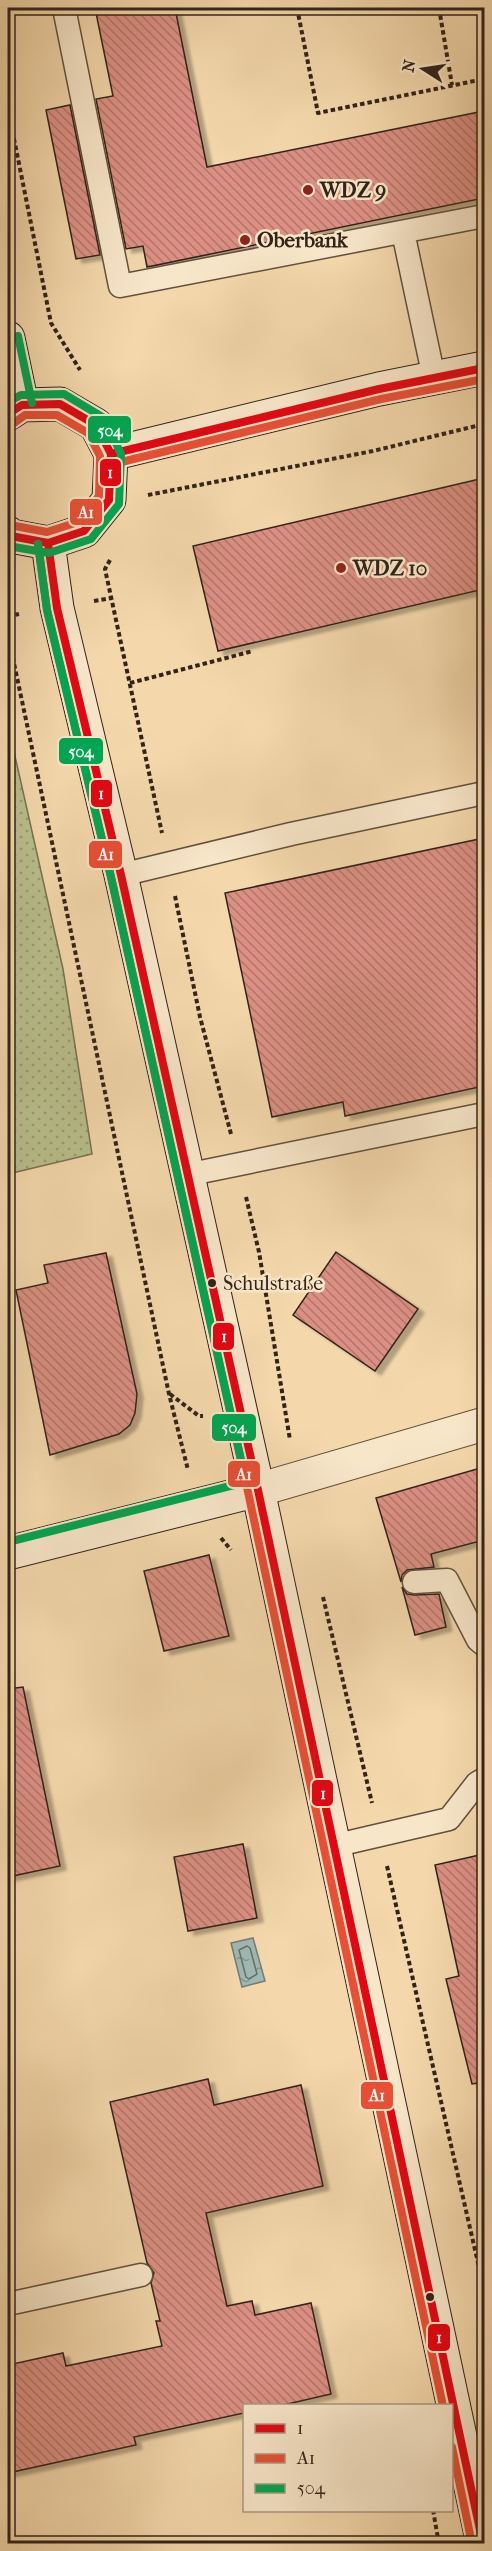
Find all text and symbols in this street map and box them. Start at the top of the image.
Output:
north arrow [393,39,453,99]
text: N [398,57,420,74]
place label: WDZ 9 [319,178,386,202]
marker: WDZ 9 [301,183,315,197]
place label: Oberbank [257,228,349,252]
marker: Oberbank [238,233,252,247]
line badge: 504 [87,415,132,444]
text: 504 [98,421,124,441]
line badge: 1 [99,458,122,487]
text: 1 [107,463,113,482]
line badge: A1 [69,498,103,526]
text: A1 [77,503,94,522]
place label: WDZ 10 [352,556,427,580]
marker: WDZ 10 [334,561,348,575]
line badge: 504 [58,737,104,765]
text: 504 [69,742,95,762]
line badge: 1 [90,779,113,808]
text: 1 [98,784,104,803]
line badge: A1 [88,840,123,869]
text: A1 [97,845,114,864]
place label: Schulstraße [223,1272,323,1295]
marker: Schulstraße [206,1277,218,1289]
line badge: 1 [212,1322,235,1351]
text: 1 [221,1327,227,1346]
line badge: 504 [211,1413,257,1442]
text: 504 [222,1418,248,1438]
line badge: A1 [227,1460,261,1488]
text: A1 [235,1465,252,1484]
line badge: 1 [311,1779,334,1807]
text: 1 [320,1784,326,1803]
line badge: A1 [360,2081,394,2110]
text: A1 [368,2086,385,2105]
unlabelled marker [424,2291,436,2303]
line badge: 1 [427,2323,451,2352]
text: 1 [436,2328,442,2347]
legend [243,2404,453,2512]
text: 1 [297,2418,303,2439]
text: A1 [296,2448,315,2469]
text: 504 [297,2478,325,2499]

